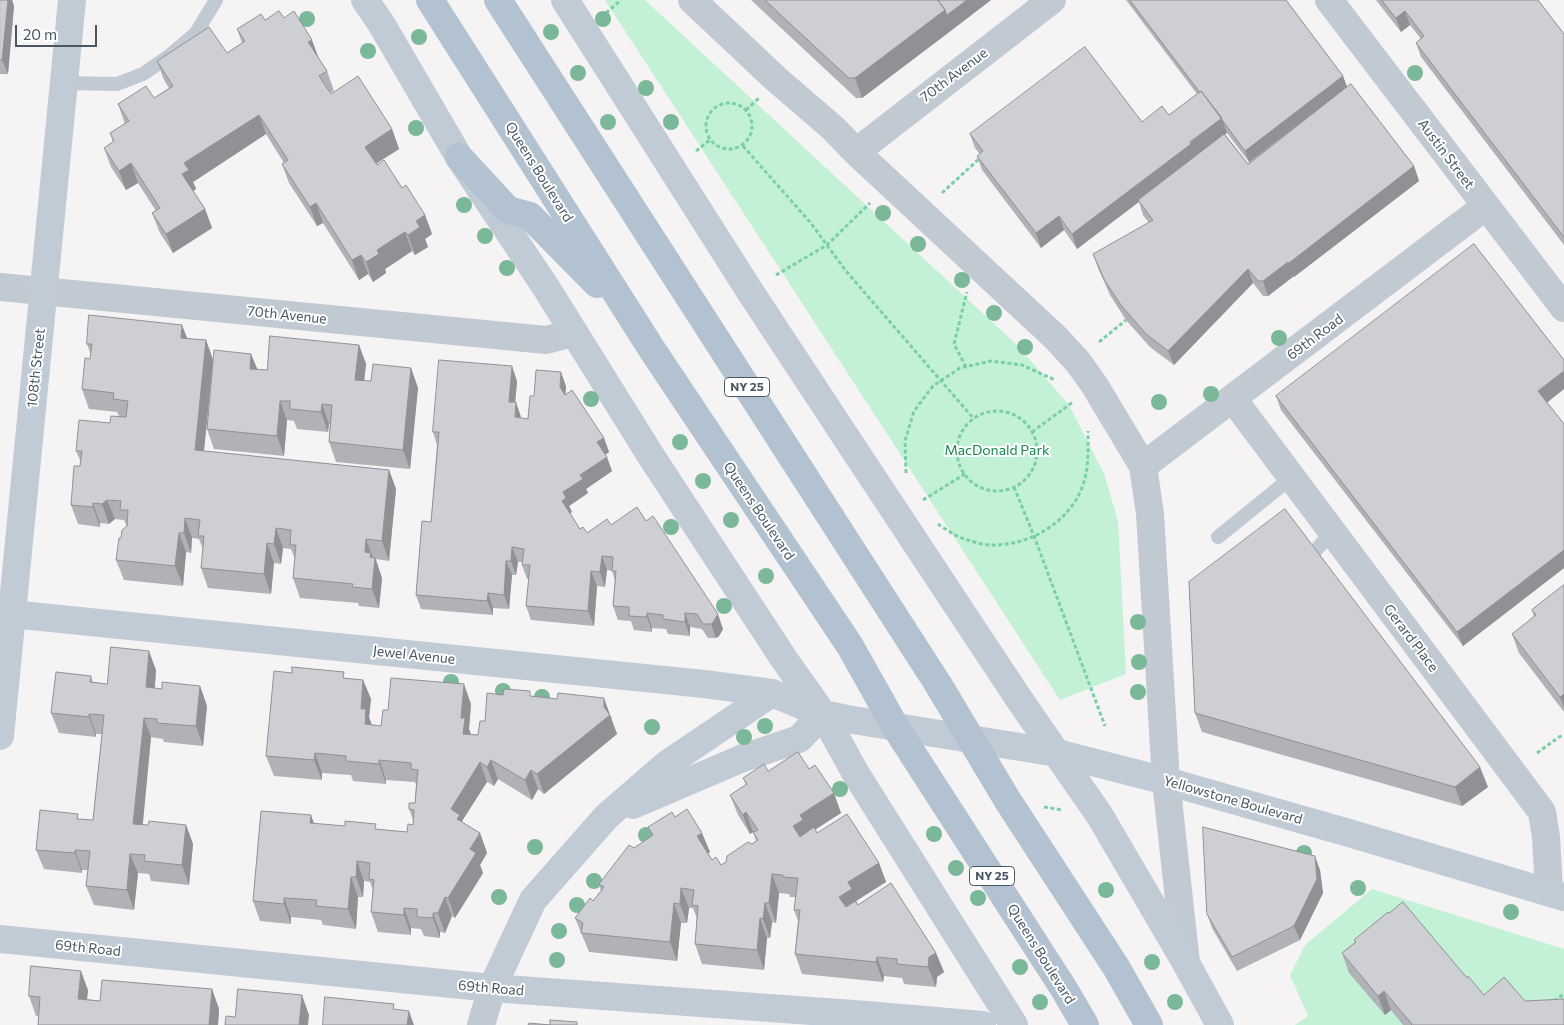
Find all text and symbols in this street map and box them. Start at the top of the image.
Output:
scale bar [18,15,100,47]
text: 20 m [23,25,57,43]
street label: 70th Avenue [917,44,991,106]
street label: Austin Street [1414,116,1478,192]
street label: Queens Boulevard [501,119,577,225]
street label: 70th Avenue [247,302,327,328]
street label: 69th Road [1284,310,1346,364]
street label: 108th Street [23,328,49,408]
road number: NY 25 [724,378,770,397]
park label: MacDonald Park [944,442,1050,458]
street label: Queens Boulevard [720,459,798,563]
street label: Gerard Place [1380,601,1442,675]
street label: Jewel Avenue [372,642,456,668]
street label: Yellowstone Boulevard [1162,772,1304,828]
road number: NY 25 [970,866,1014,886]
street label: Queens Boulevard [1003,901,1079,1007]
street label: 69th Road [54,936,122,960]
street label: 69th Road [457,977,525,999]

